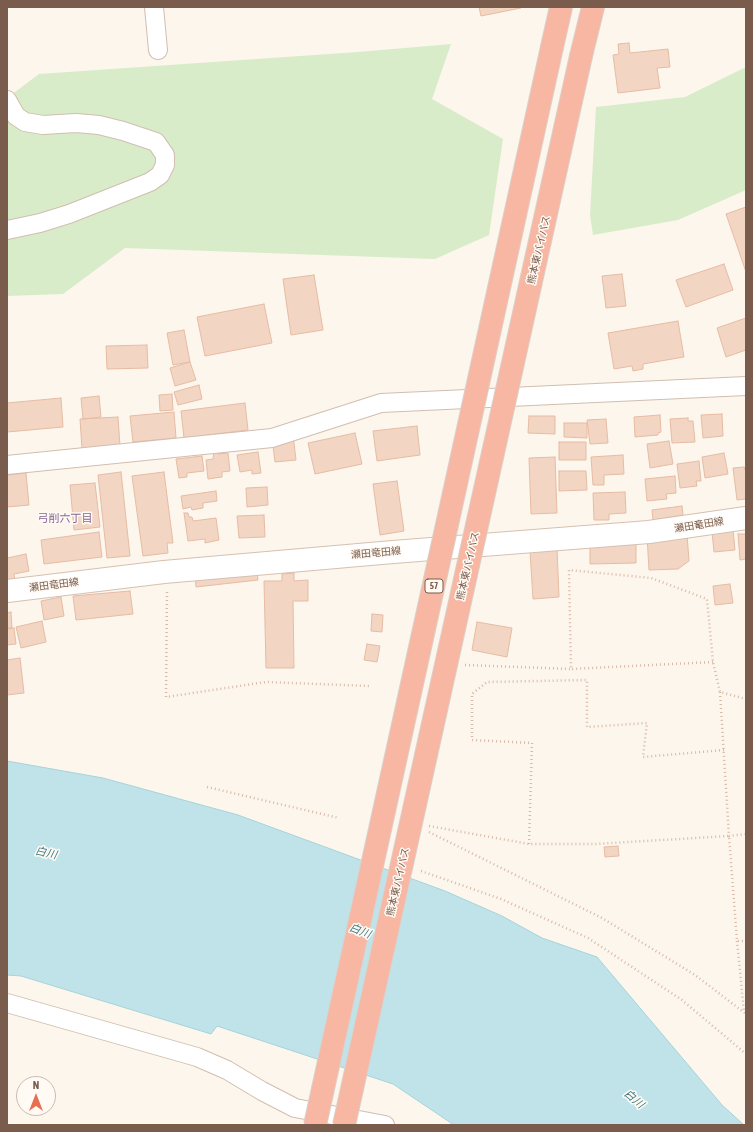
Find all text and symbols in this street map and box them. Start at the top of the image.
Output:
street label: 熊本東バイパス [525,215,553,285]
district label: 弓削六丁目 [38,512,92,526]
street label: 瀬田竜田線 [673,515,725,535]
street label: 熊本東バイパス [454,531,482,601]
street label: 瀬田竜田線 [351,545,401,561]
street label: 瀬田竜田線 [28,576,80,594]
road number: 57 [425,579,443,593]
water label: 白川 [34,844,58,862]
street label: 熊本東バイパス [384,847,412,917]
water label: 白川 [347,921,373,941]
north arrow [16,1076,56,1116]
text: N [33,1079,39,1091]
water label: 白川 [621,1087,647,1111]

